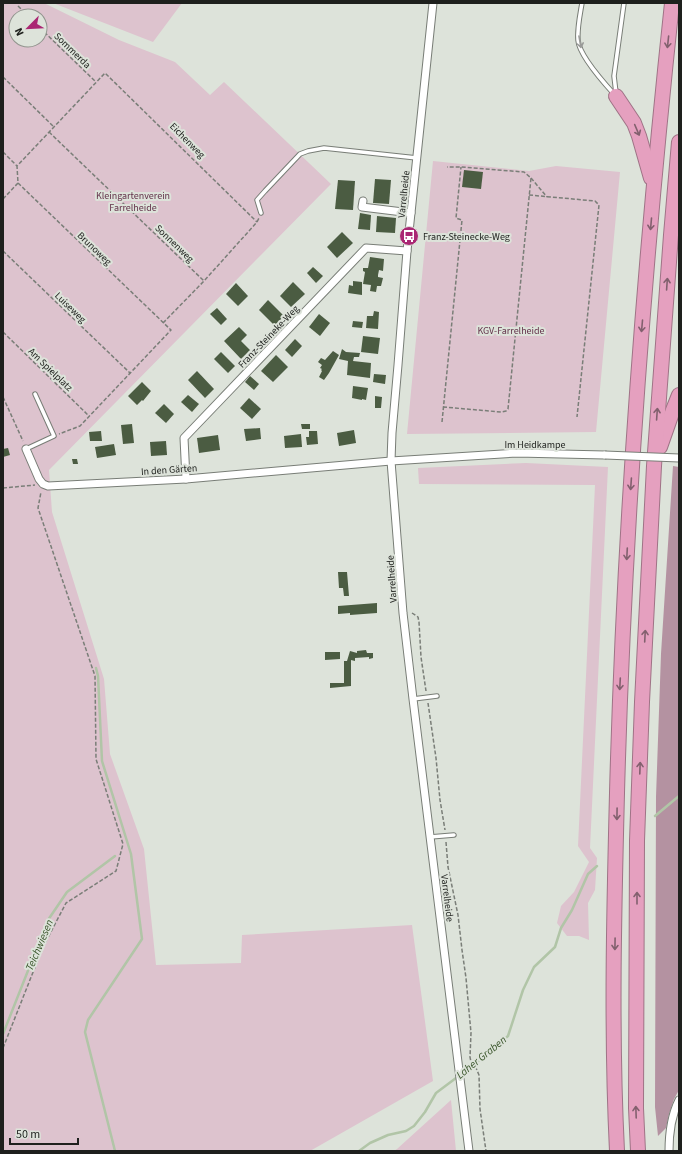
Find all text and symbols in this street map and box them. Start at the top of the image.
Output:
north arrow [8,8,48,48]
text: N [11,25,28,38]
street label: Sommerda [51,30,94,72]
one-way arrow [576,35,584,48]
one-way arrow [664,35,671,48]
street label: Eichenweg [166,120,208,162]
one-way arrow [633,123,641,135]
street label: Varrelheide [395,170,413,219]
park label: Kleingartenverein Farrelheide [96,189,170,215]
one-way arrow [647,217,654,230]
street label: Sonnenweg [152,222,197,266]
bus stop icon: Franz-Steinecke-Weg [398,225,420,247]
street label: Brunoweg [74,229,115,269]
place label: Franz-Steinecke-Weg [423,230,510,244]
one-way arrow [664,278,671,291]
street label: Luiseweg [51,289,89,326]
street label: Franz-Steineke-Weg [235,302,302,371]
one-way arrow [638,319,646,332]
park label: KGV-Farrelheide [477,324,545,338]
street label: Am Spielplatz [25,345,76,395]
one-way arrow [654,408,661,421]
street label: Im Heidkampe [504,438,566,452]
street label: In den Gärten [140,461,198,479]
one-way arrow [628,477,635,490]
one-way arrow [623,547,631,560]
street label: Varrelheide [383,555,401,603]
one-way arrow [641,630,649,643]
one-way arrow [617,677,624,690]
one-way arrow [636,762,643,775]
one-way arrow [613,807,621,820]
street label: Varrelheide [437,874,457,923]
one-way arrow [633,892,641,905]
water label: Teichwiesen [22,917,57,973]
one-way arrow [611,937,619,950]
water label: Laher Graben [453,1032,510,1082]
one-way arrow [633,1106,640,1119]
scale bar [10,1120,78,1146]
text: 50 m [16,1126,40,1143]

